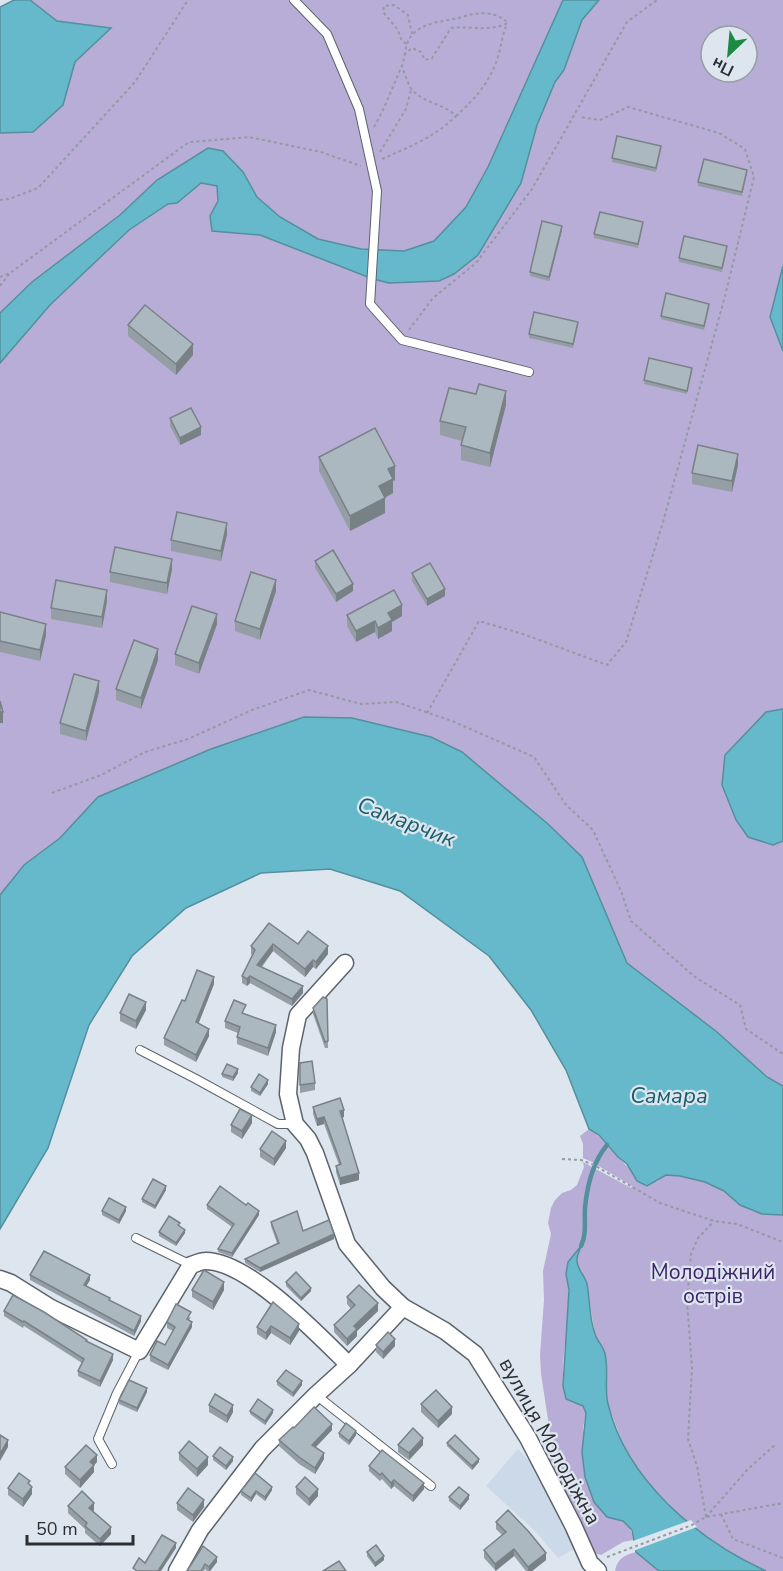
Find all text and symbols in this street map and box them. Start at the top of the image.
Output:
north arrow [699,24,759,84]
text: Пн [708,52,738,81]
water label: Самарчик [353,790,460,855]
water label: Самара [630,1081,708,1111]
park label: Молодіжний острів [651,1258,775,1310]
street label: вулиця Молодіжна [493,1353,607,1529]
scale bar [27,1508,134,1546]
text: 50 m [36,1517,78,1541]

